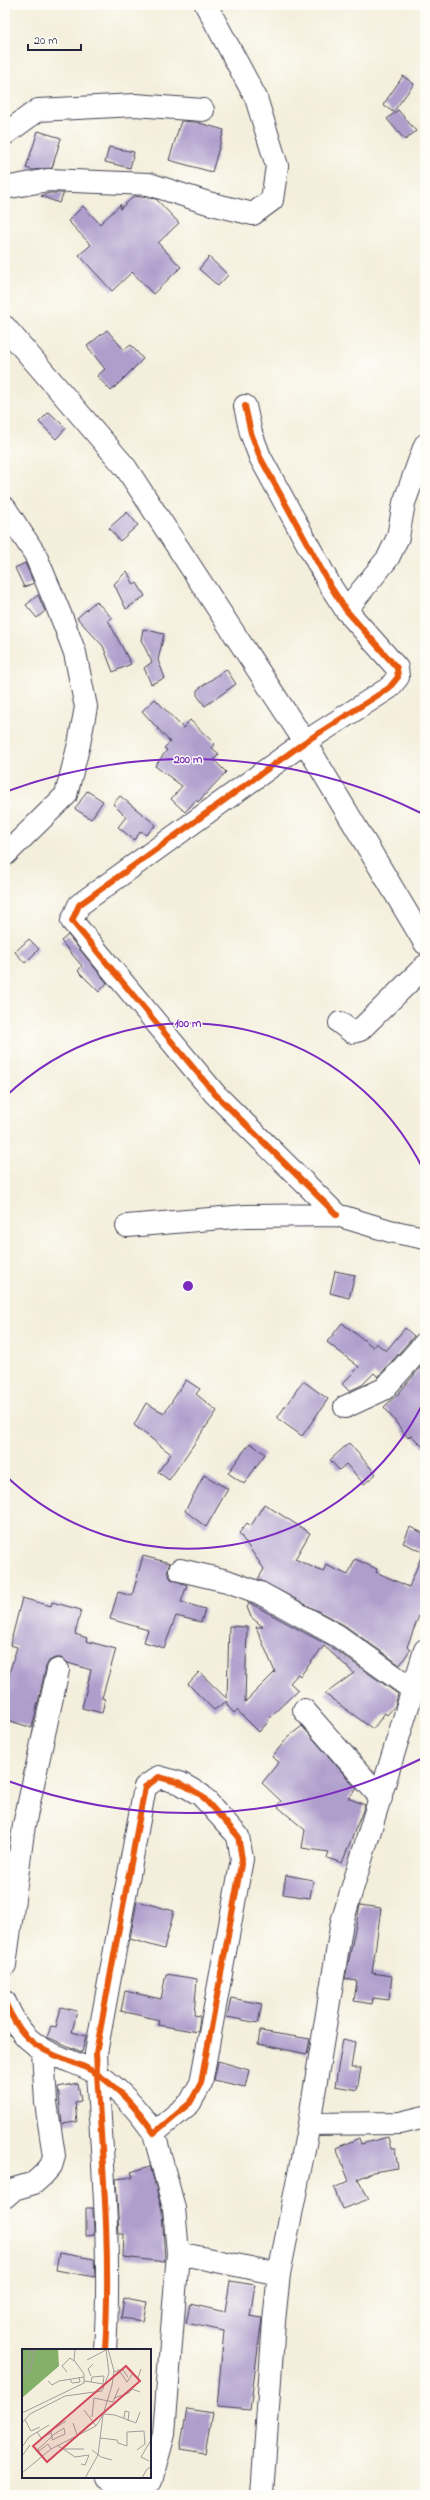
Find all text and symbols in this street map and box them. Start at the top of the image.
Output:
scale bar [28,26,81,52]
text: 20 m [34,32,57,50]
text: 200 m [173,751,203,769]
text: 100 m [175,1015,202,1033]
centre of rings [181,1279,195,1293]
inset map [22,2349,151,2478]

